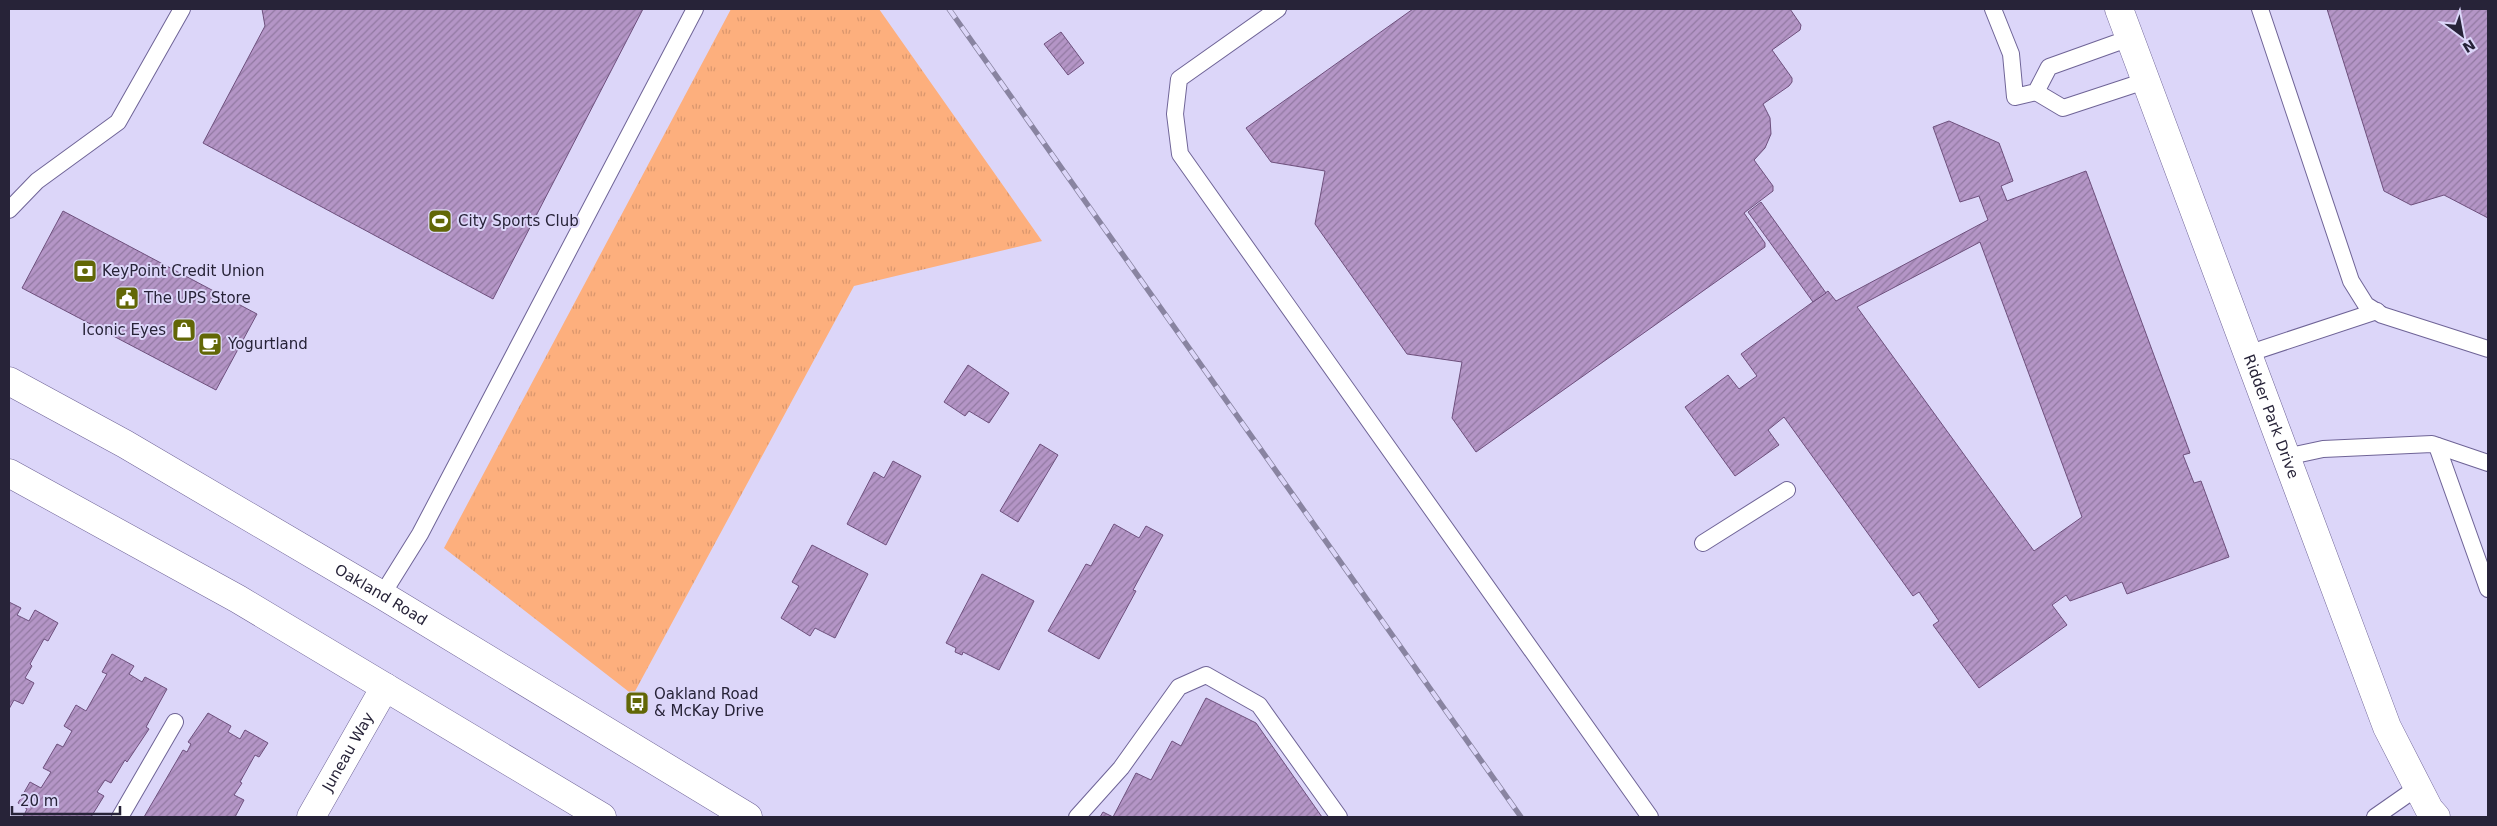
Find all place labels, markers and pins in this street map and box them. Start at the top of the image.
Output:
sports icon: City Sports Club [427,208,453,234]
place label: City Sports Club [458,212,579,230]
bank icon: KeyPoint Credit Union [72,258,98,284]
place label: KeyPoint Credit Union [102,262,264,280]
public building icon: The UPS Store [114,285,140,311]
place label: The UPS Store [143,289,251,307]
shop icon: Iconic Eyes [171,317,197,343]
place label: Iconic Eyes [82,321,166,339]
cafe icon: Yogurtland [197,331,223,357]
place label: Yogurtland [227,335,308,353]
place label: Oakland Road & McKay Drive [654,685,764,720]
bus stop icon: Oakland Road & McKay Drive [624,690,650,716]

